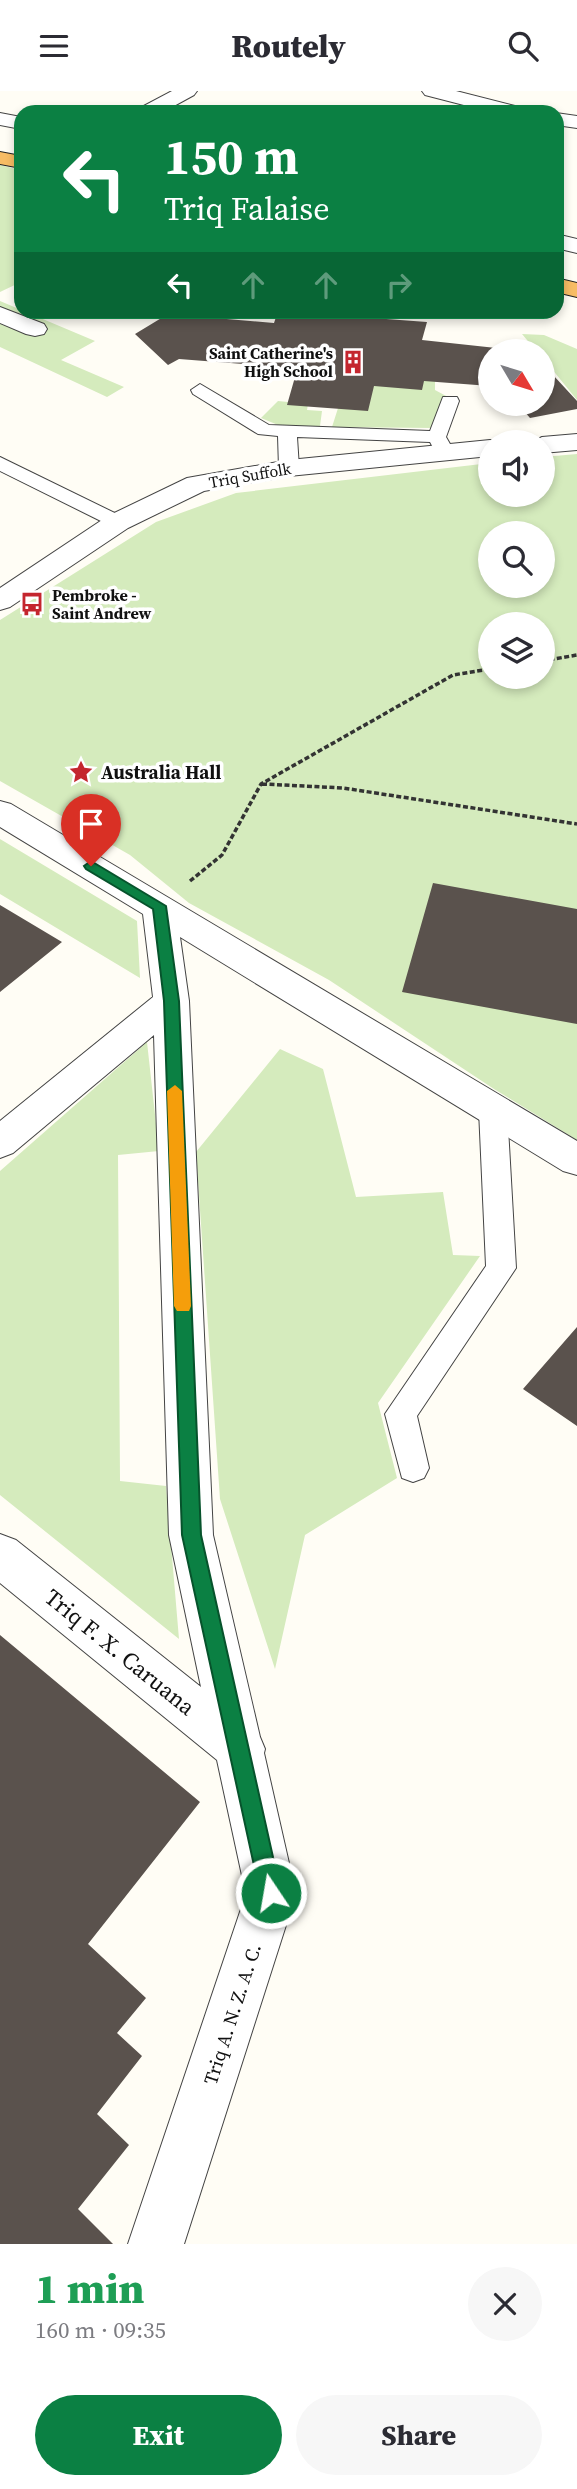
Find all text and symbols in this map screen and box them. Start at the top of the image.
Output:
text: Routely [231,24,346,68]
icon: menu [35,27,73,65]
icon: search [504,27,542,65]
text: 150 m [164,123,299,190]
icon: left [49,133,140,224]
text: Triq Falaise [164,187,329,231]
icon: left [161,266,199,304]
icon: ahead [234,266,272,304]
icon: ahead [307,266,345,304]
icon: right [380,266,418,304]
north arrow [478,339,555,417]
map controls [478,339,555,689]
place label: Saint Catherine's High School [209,342,333,382]
building icon: Saint Catherine's High School [339,348,367,376]
button: sound [478,430,555,507]
street label: Triq Suffolk [207,457,293,493]
button: search [478,521,555,598]
place label: Pembroke - Saint Andrew [52,584,152,624]
bus stop icon: Pembroke - Saint Andrew [18,590,46,618]
button: layers [478,612,555,689]
place icon: Australia Hall [67,758,95,786]
place label: Australia Hall [101,759,222,785]
pin [61,794,121,866]
icon: arrive [72,805,110,843]
street label: Triq F. X. Caruana [38,1581,202,1723]
position arrow [234,1856,308,1930]
street label: Triq A. N. Z. A. C. [197,1940,267,2088]
text: 1 min [35,2259,145,2317]
button: close [468,2267,542,2341]
text: 160 m · 09:35 [35,2314,166,2346]
button: Exit [35,2395,282,2475]
button: Share [296,2395,542,2475]

